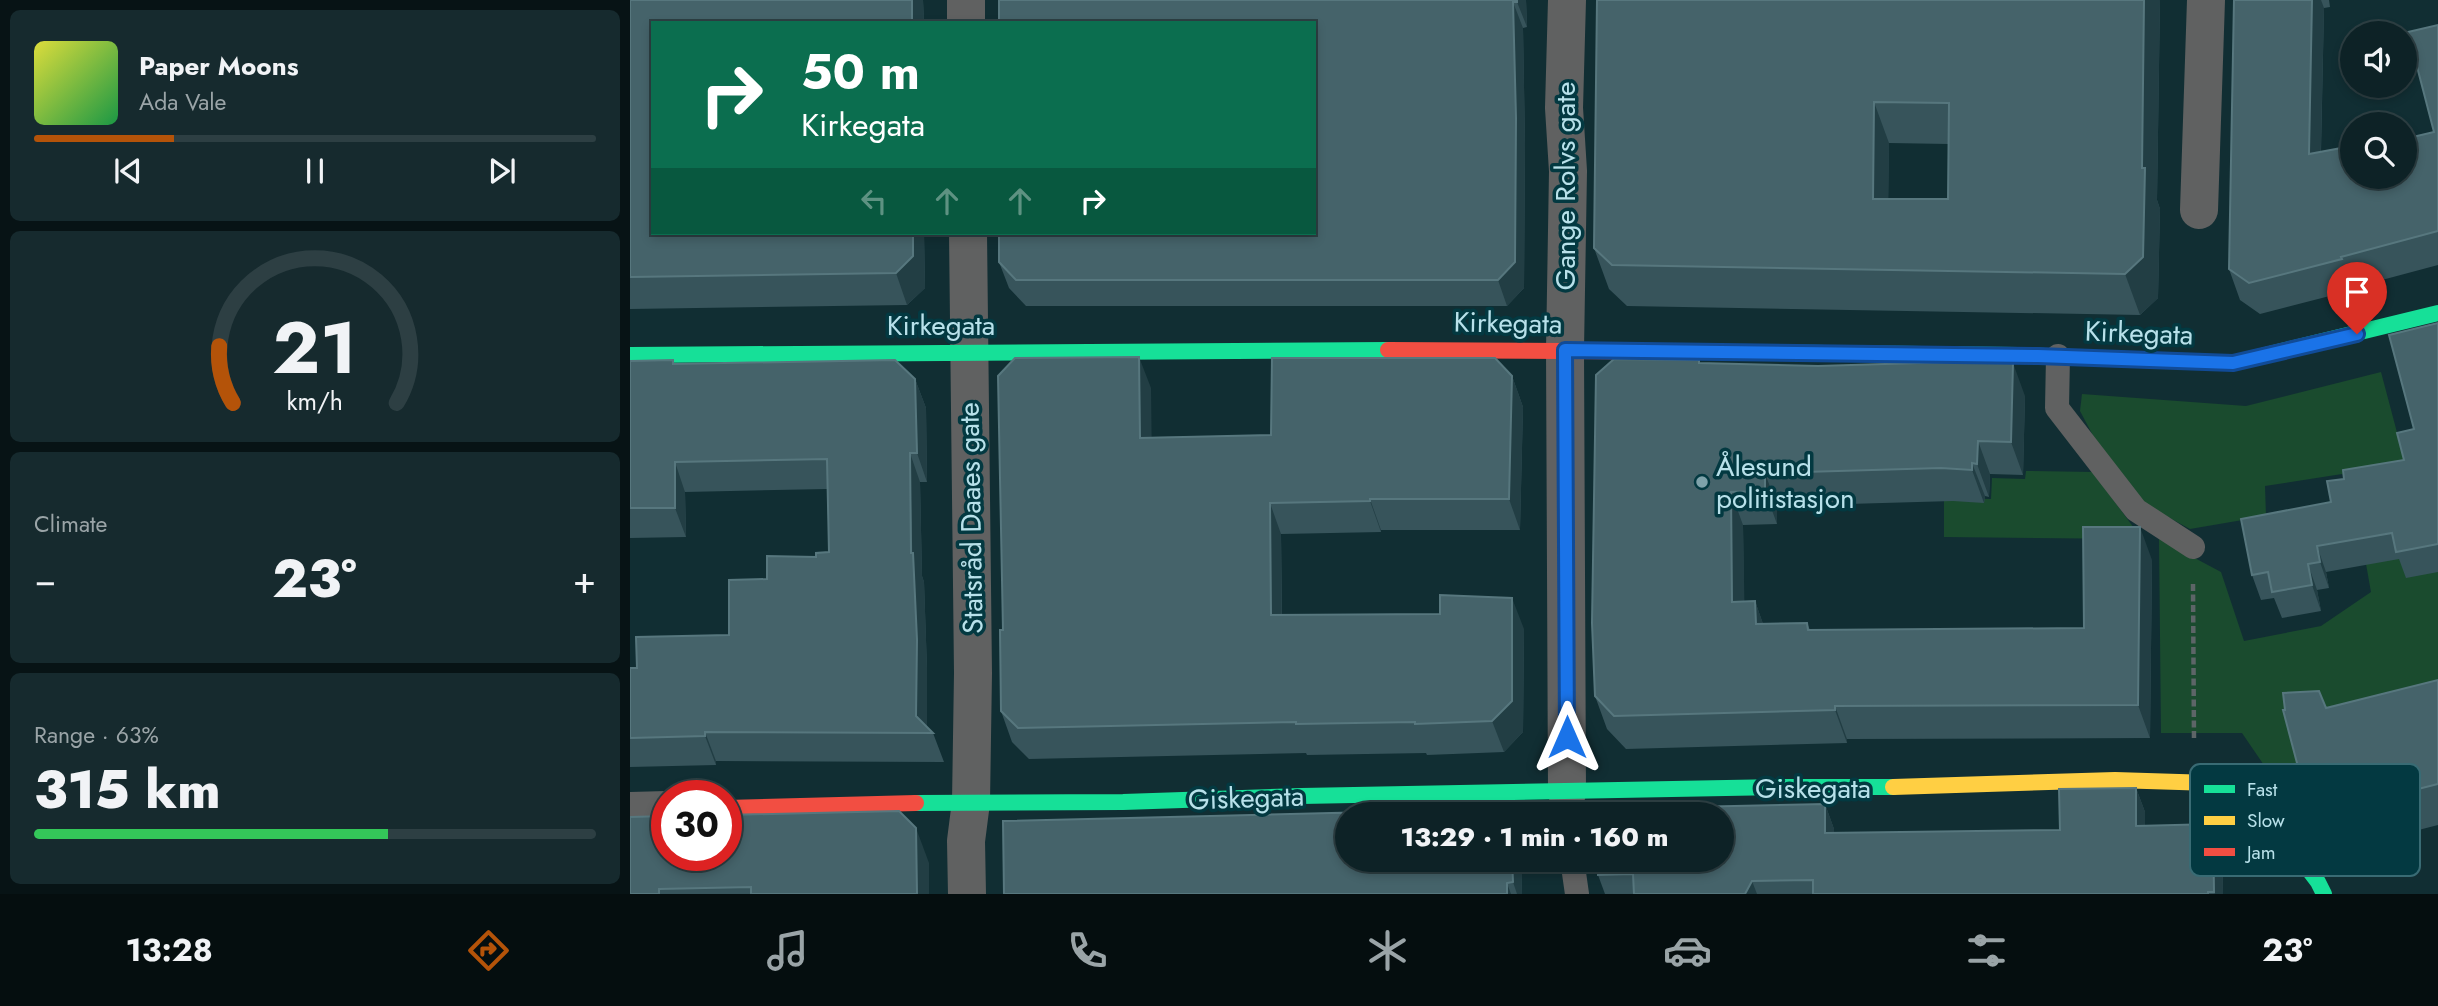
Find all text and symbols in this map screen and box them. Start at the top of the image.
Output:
map controls [2340,21,2417,189]
button: sound [2340,21,2417,98]
text: 50 m [801,37,920,107]
text: Paper Moons [139,47,299,85]
icon: right [686,49,777,140]
street label: Gange Rolvs gate [1545,82,1586,290]
text: Ada Vale [139,85,226,119]
text: Kirkegata [801,102,925,148]
button: search [2340,112,2417,189]
icon: previous [109,152,147,190]
icon: pause [296,152,334,190]
icon: next [483,152,521,190]
icon: left [855,182,893,220]
icon: ahead [928,182,966,220]
icon: ahead [1001,182,1039,220]
icon: right [1074,182,1112,220]
pin [2327,262,2387,334]
icon: arrive [2338,273,2376,311]
text: 21 [273,295,357,400]
street label: Kirkegata [1453,302,1563,344]
street label: Kirkegata [887,305,995,346]
street label: Kirkegata [2084,311,2194,355]
text: km/h [287,382,343,418]
street label: Statsråd Daaes gate [948,402,994,634]
place label: Ålesund politistasjon [1716,446,1855,519]
marker: Ålesund politistasjon [1694,474,1710,490]
text: Climate [34,507,107,541]
text: 23° [272,541,357,617]
text: − [34,552,56,607]
text: + [573,552,596,607]
position arrow [1530,700,1604,774]
text: Range · 63% [34,718,159,752]
text: 315 km [34,752,221,828]
legend [2190,764,2420,876]
street label: Giskegata [1755,768,1871,809]
street label: Giskegata [1187,775,1305,821]
text: Fast [2247,776,2278,803]
speed limit sign: 30 [651,780,742,871]
text: Slow [2247,807,2285,834]
text: 13:29 · 1 min · 160 m [1401,818,1668,856]
text: Jam [2244,839,2276,866]
icon: directions [464,926,513,975]
icon: music [763,926,812,975]
icon: phone [1063,926,1112,975]
icon: climate [1363,926,1412,975]
icon: car [1663,926,1712,975]
icon: filters [1962,926,2011,975]
text: 13:28 [125,927,213,973]
text: 23° [2262,927,2313,973]

